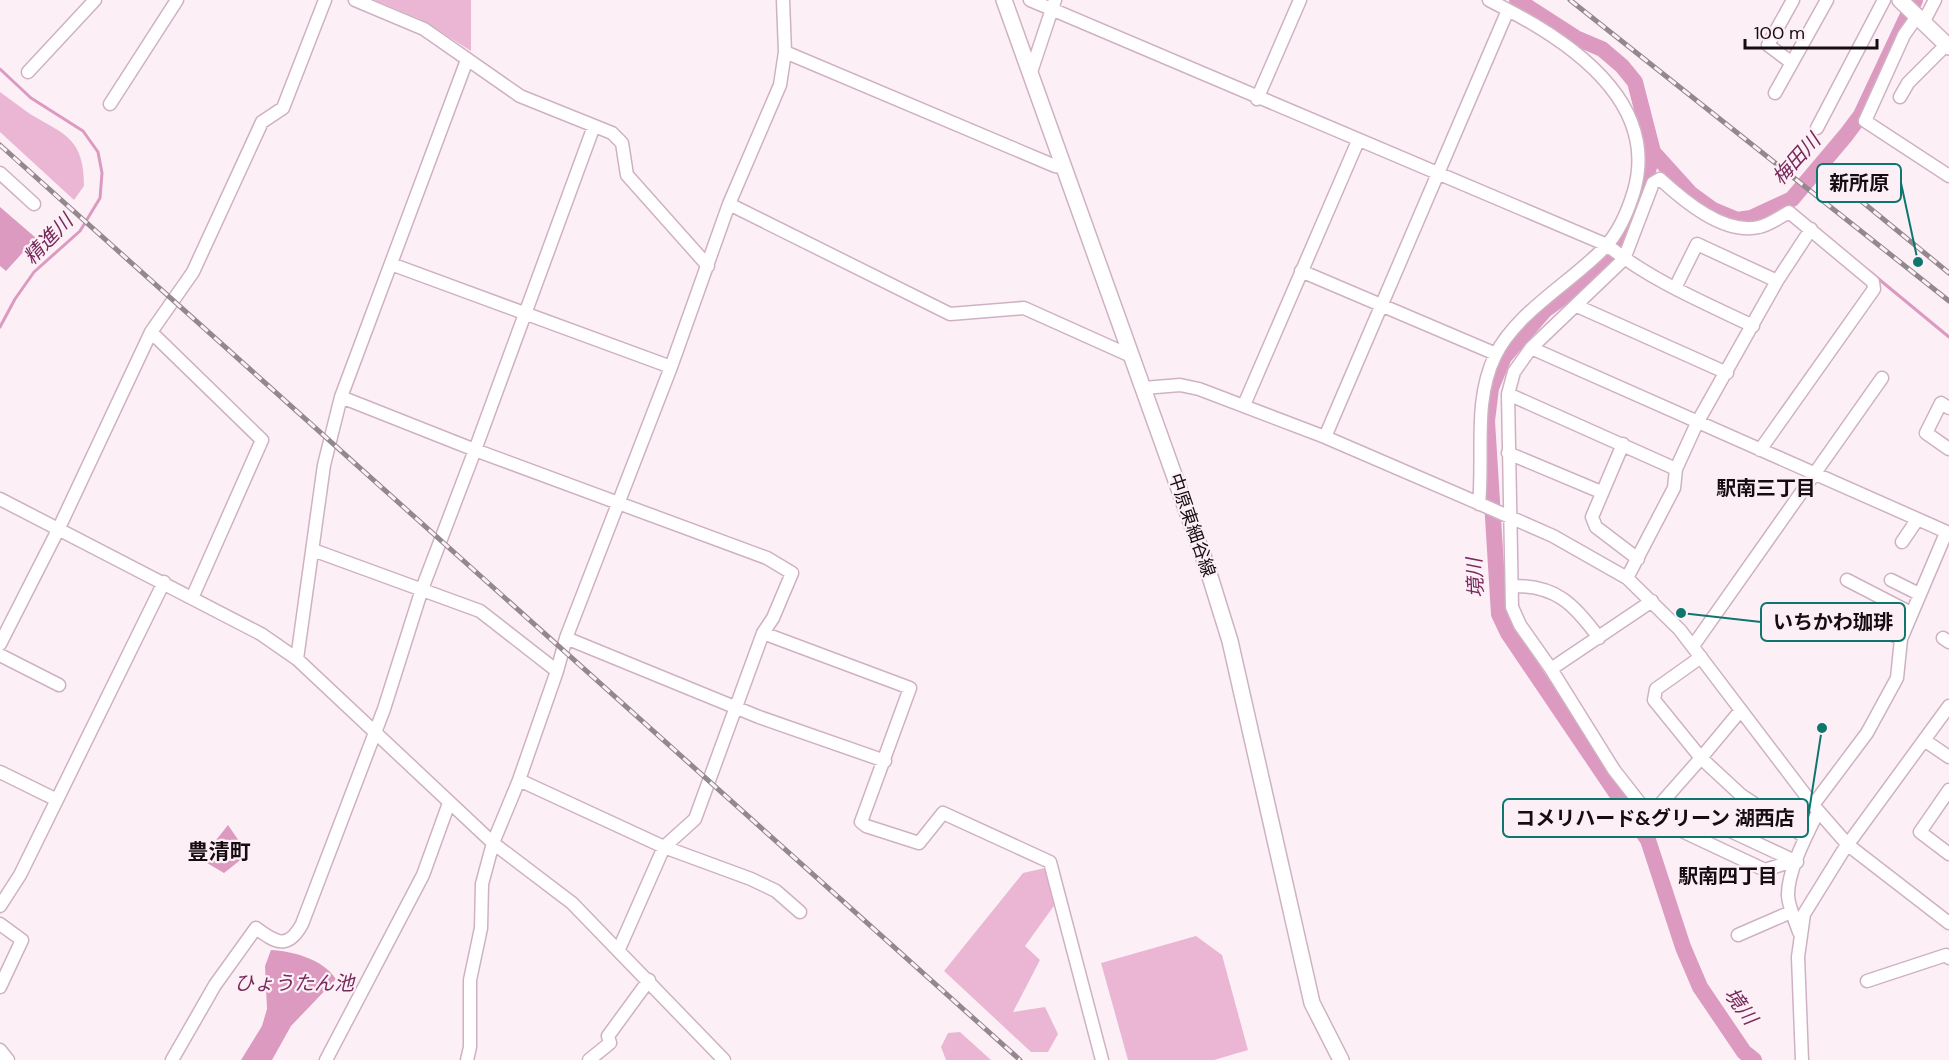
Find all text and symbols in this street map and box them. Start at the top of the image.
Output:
scale bar [1745,12,1877,50]
text: 100 m [1754,21,1805,45]
water label: 梅田川 [1766,127,1827,190]
callout: 新所原 [1817,164,1901,202]
text: 新所原 [1829,170,1889,196]
water label: 精進川 [18,207,80,270]
street label: 中原東細谷線 [1163,470,1221,580]
district label: 駅南三丁目 [1716,475,1816,501]
water label: 境川 [1461,555,1489,599]
callout: いちかわ珈琲 [1761,603,1905,641]
text: いちかわ珈琲 [1773,609,1893,635]
callout: コメリハード&グリーン 湖西店 [1503,799,1808,837]
text: コメリハード&グリーン 湖西店 [1515,805,1795,831]
district label: 豊清町 [188,838,251,866]
district label: 駅南四丁目 [1678,863,1778,889]
water label: ひょうたん池 [234,970,356,996]
water label: 境川 [1719,982,1764,1031]

